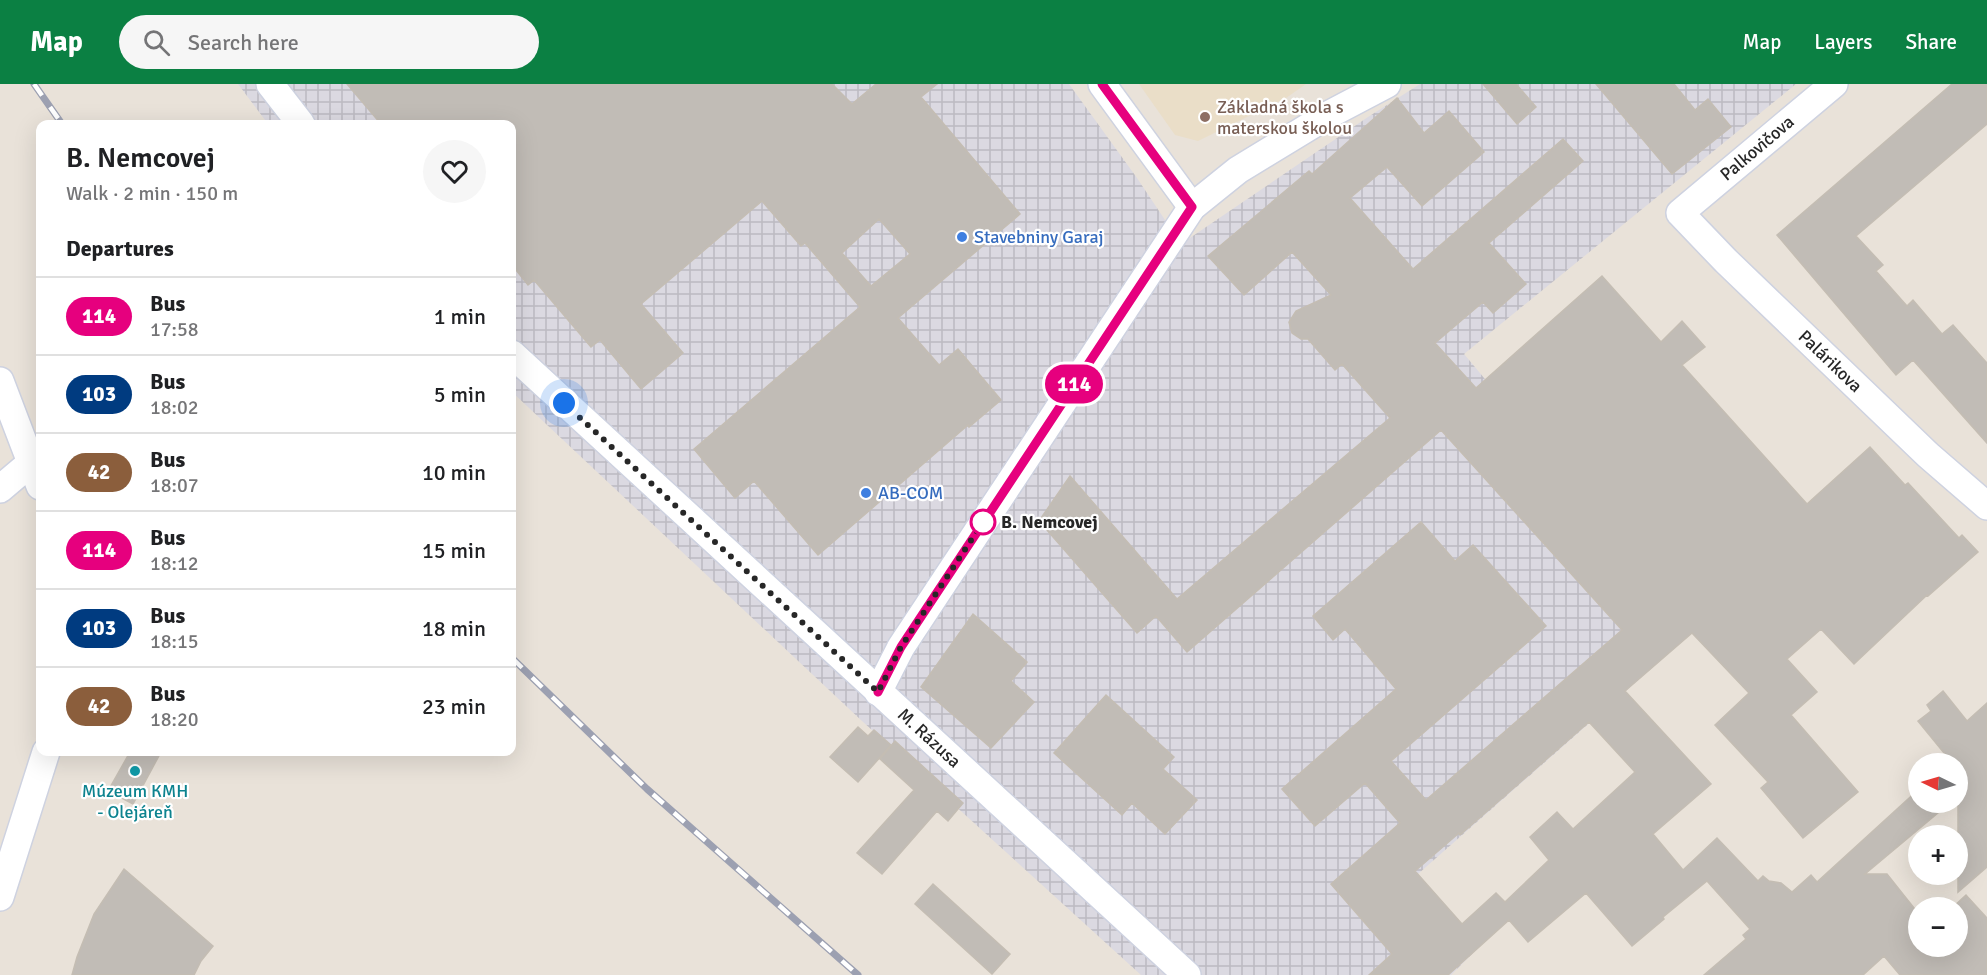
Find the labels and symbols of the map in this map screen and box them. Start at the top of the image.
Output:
place label: Základná škola s materskou školou [1217,96,1352,139]
marker: Základná škola s materskou školou [1198,110,1212,124]
street label: Palkovičova [1716,111,1798,185]
place label: Stavebniny Garaj [974,226,1104,248]
marker: Stavebniny Garaj [955,230,969,244]
street label: Palárikova [1794,325,1867,397]
line badge: 114 [1040,364,1108,404]
your location [549,388,579,418]
place label: AB-COM [878,482,943,504]
marker: AB-COM [859,486,873,500]
marker: B. Nemcovej [970,509,996,535]
place label: B. Nemcovej [1001,511,1098,533]
street label: M. Rázusa [893,703,965,772]
north arrow [1908,753,1968,813]
marker: Múzeum KMH - Olejáreň [128,764,142,778]
place label: Múzeum KMH - Olejáreň [82,780,188,823]

